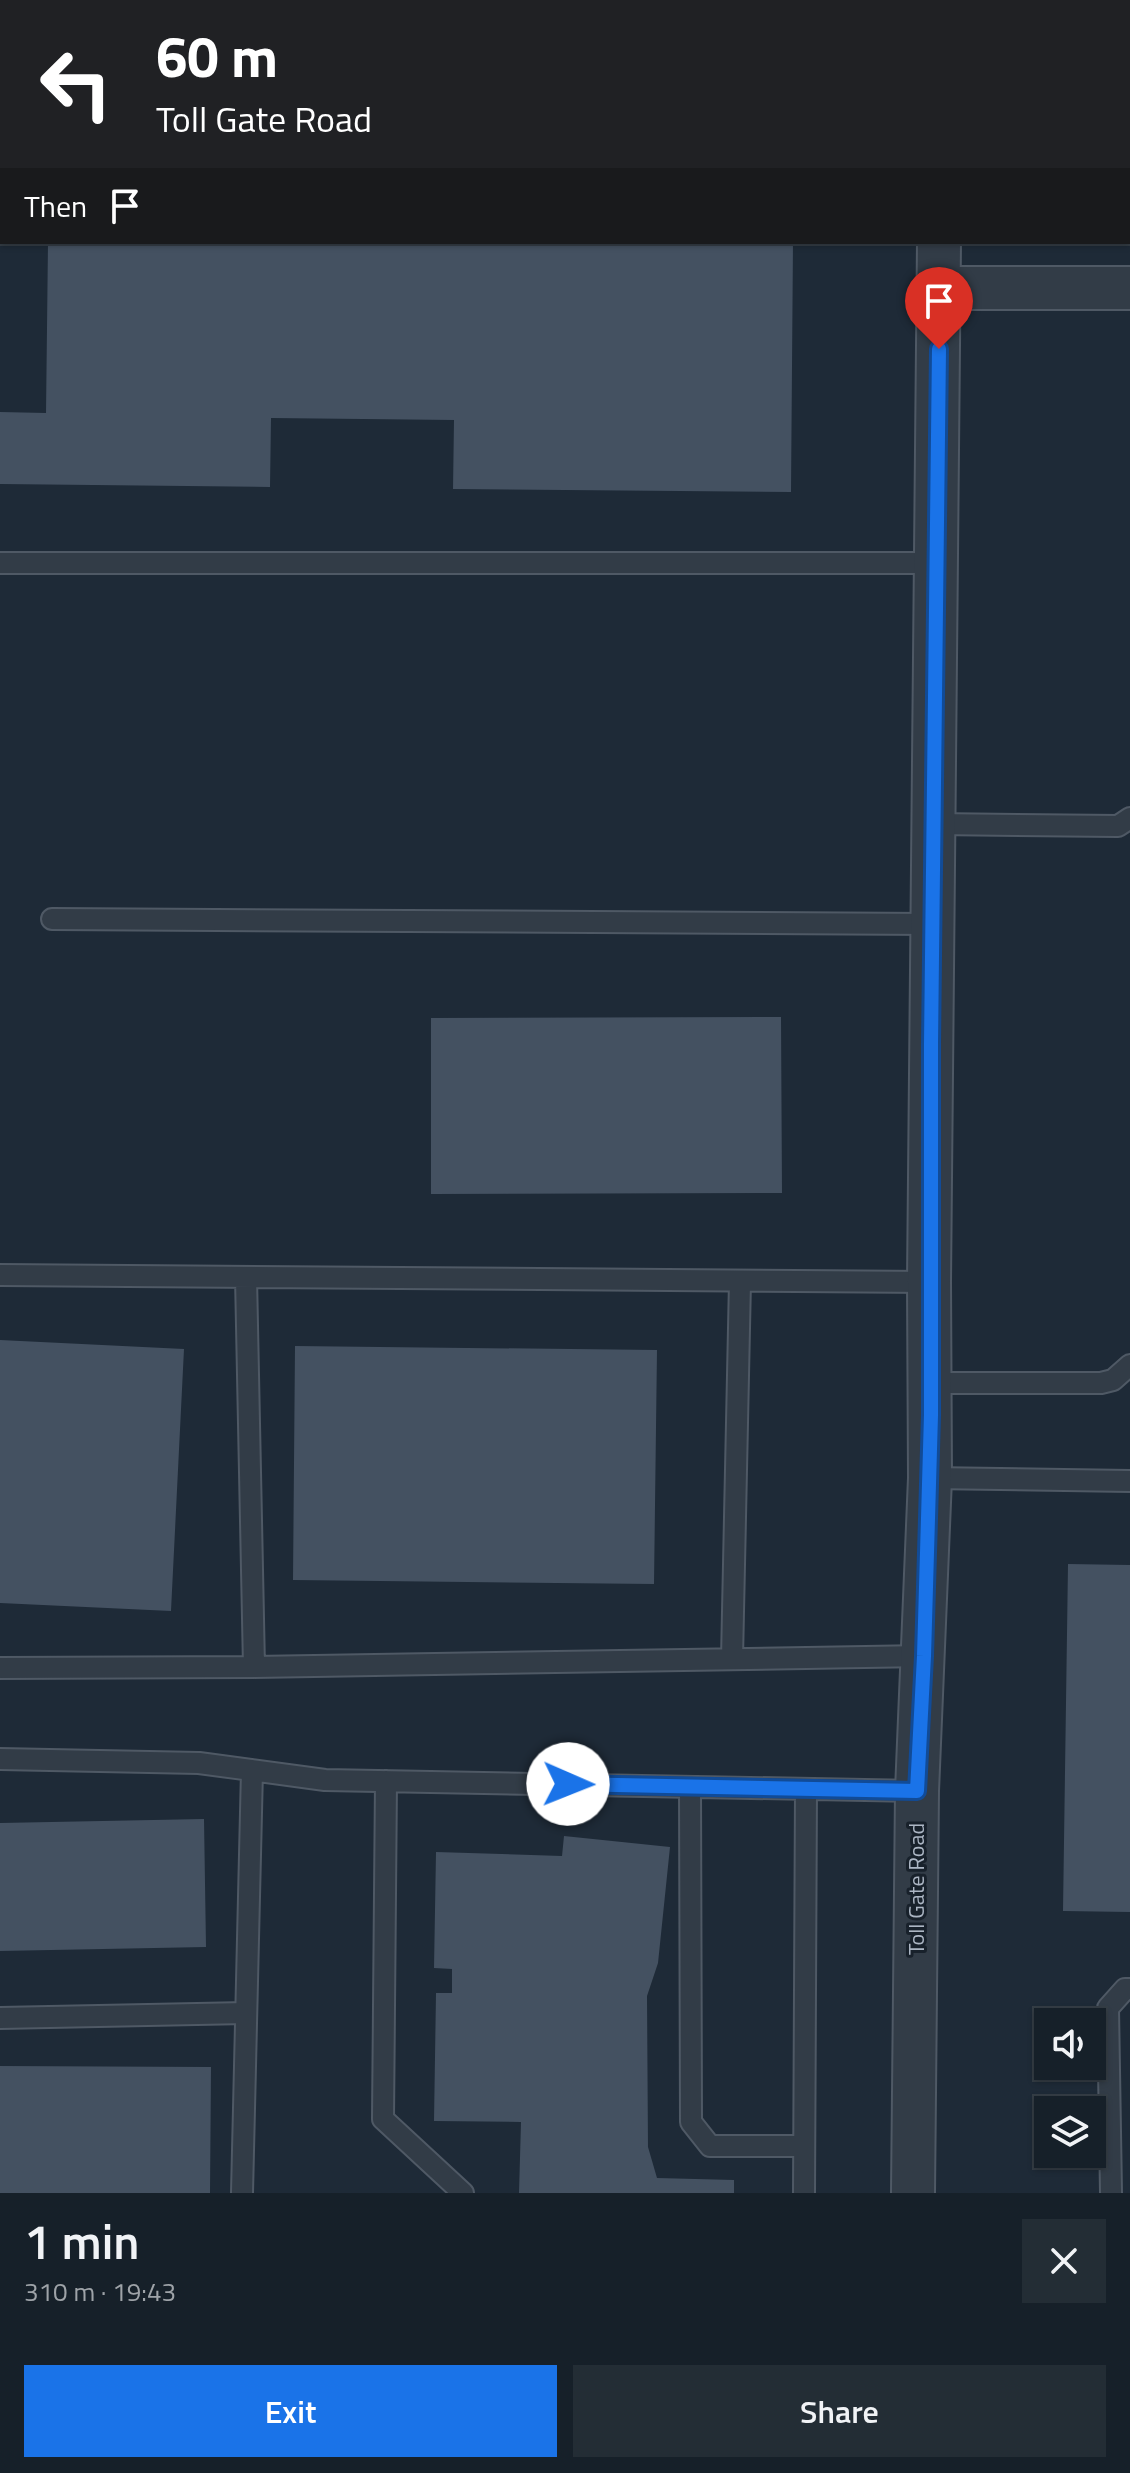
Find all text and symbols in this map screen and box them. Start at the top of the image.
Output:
text: 60 m [156,14,278,99]
icon: left [24,32,128,136]
text: Toll Gate Road [156,91,372,146]
text: Then [24,183,87,229]
icon: arrive [103,184,147,228]
pin [905,267,973,349]
icon: arrive [917,279,961,323]
position arrow [526,1742,610,1826]
street label: Toll Gate Road [899,1823,933,1955]
map controls [1034,2008,1106,2168]
button: sound [1034,2008,1106,2080]
button: layers [1034,2096,1106,2168]
text: 1 min [24,2205,139,2278]
button: close [1022,2219,1106,2303]
text: 310 m · 19:43 [24,2272,176,2311]
button: Exit [24,2365,557,2457]
button: Share [573,2365,1106,2457]

